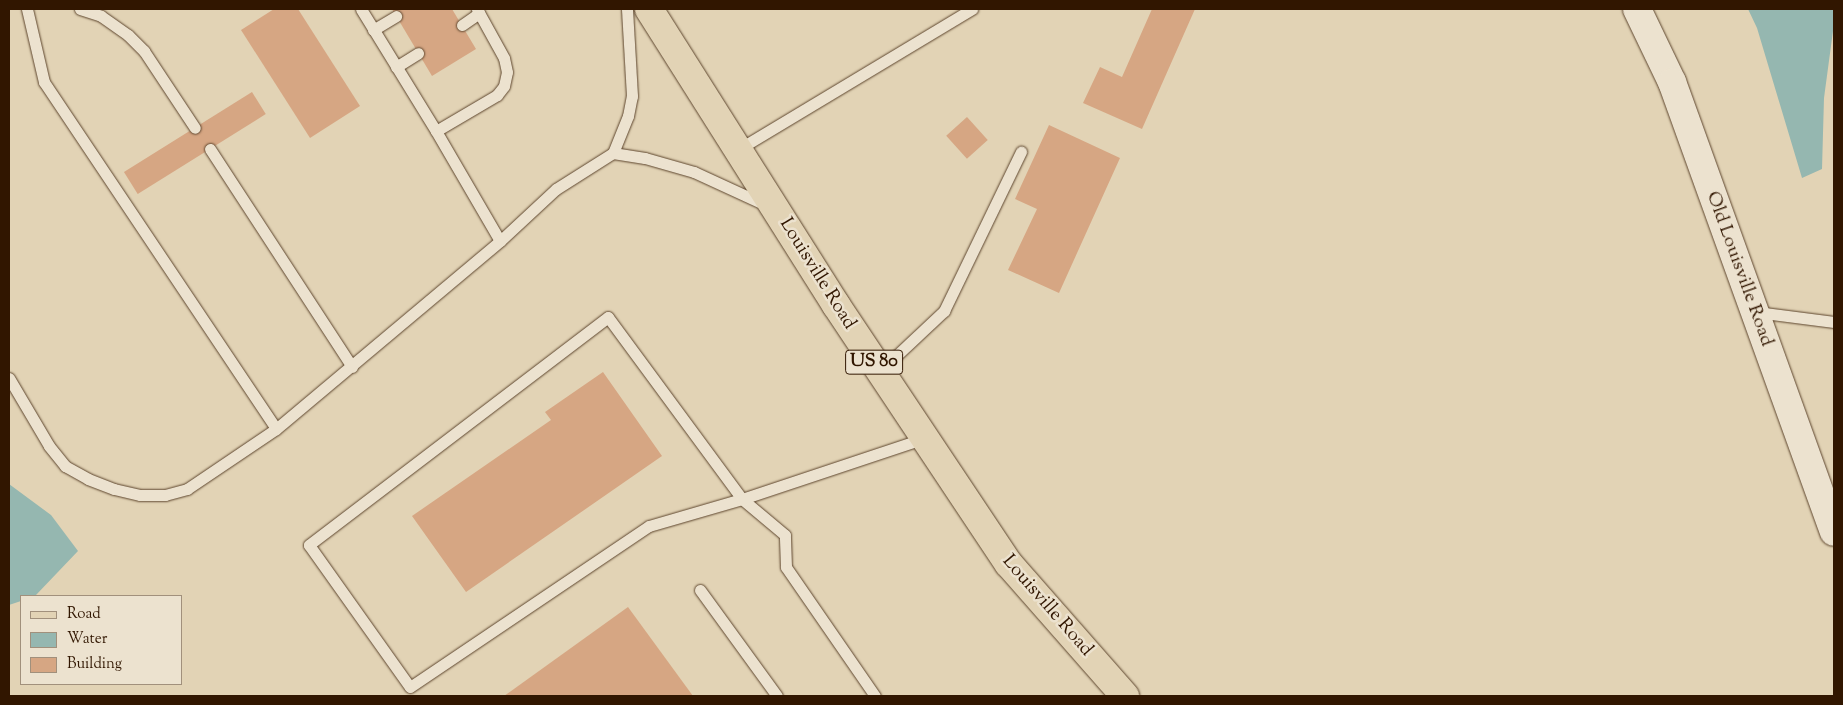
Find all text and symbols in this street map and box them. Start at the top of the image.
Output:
street label: Old Louisville Road [1700,188,1778,350]
street label: Louisville Road [774,214,860,334]
road number: US 80 [844,347,904,378]
street label: Louisville Road [997,551,1097,661]
legend [20,595,182,685]
text: Road [67,604,101,625]
text: Water [67,629,107,650]
text: Building [67,654,122,675]

